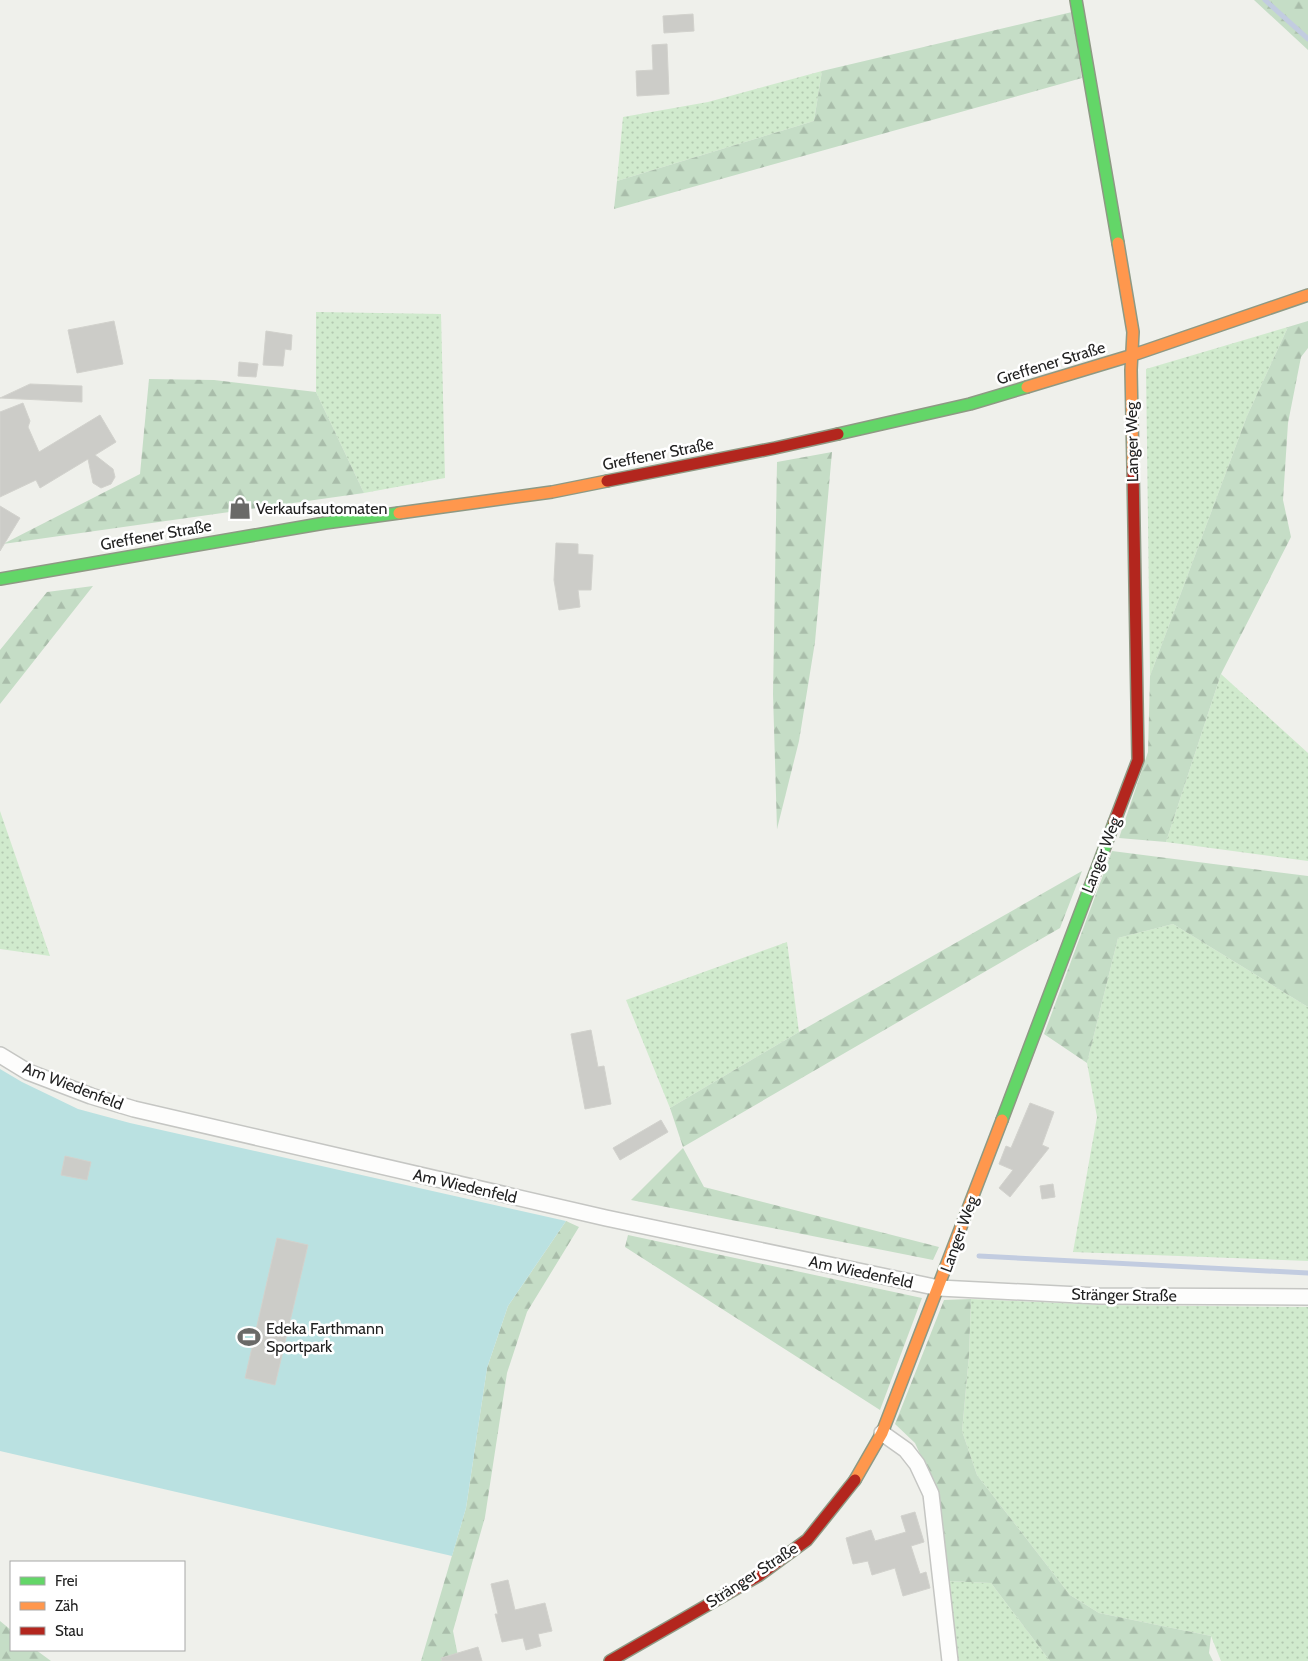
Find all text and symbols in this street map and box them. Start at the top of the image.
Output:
street label: Greffener Straße [994,337,1108,389]
street label: Langer Weg [1122,401,1142,482]
street label: Greffener Straße [601,434,715,474]
shop icon: Verkaufsautomaten [227,495,253,521]
place label: Verkaufsautomaten [256,499,387,518]
street label: Greffener Straße [99,516,213,554]
street label: Langer Weg [1078,813,1125,896]
street label: Am Wiedenfeld [20,1058,126,1114]
street label: Am Wiedenfeld [411,1165,519,1207]
street label: Langer Weg [936,1192,982,1275]
street label: Am Wiedenfeld [807,1252,915,1292]
street label: Stränger Straße [1071,1285,1177,1305]
place label: Edeka Farthmann Sportpark [266,1319,384,1356]
sports icon: Edeka Farthmann Sportpark [236,1324,262,1350]
street label: Stränger Straße [703,1538,801,1612]
legend [10,1561,185,1651]
text: Frei [55,1572,78,1590]
text: Zäh [55,1597,78,1615]
text: Stau [55,1622,84,1640]

